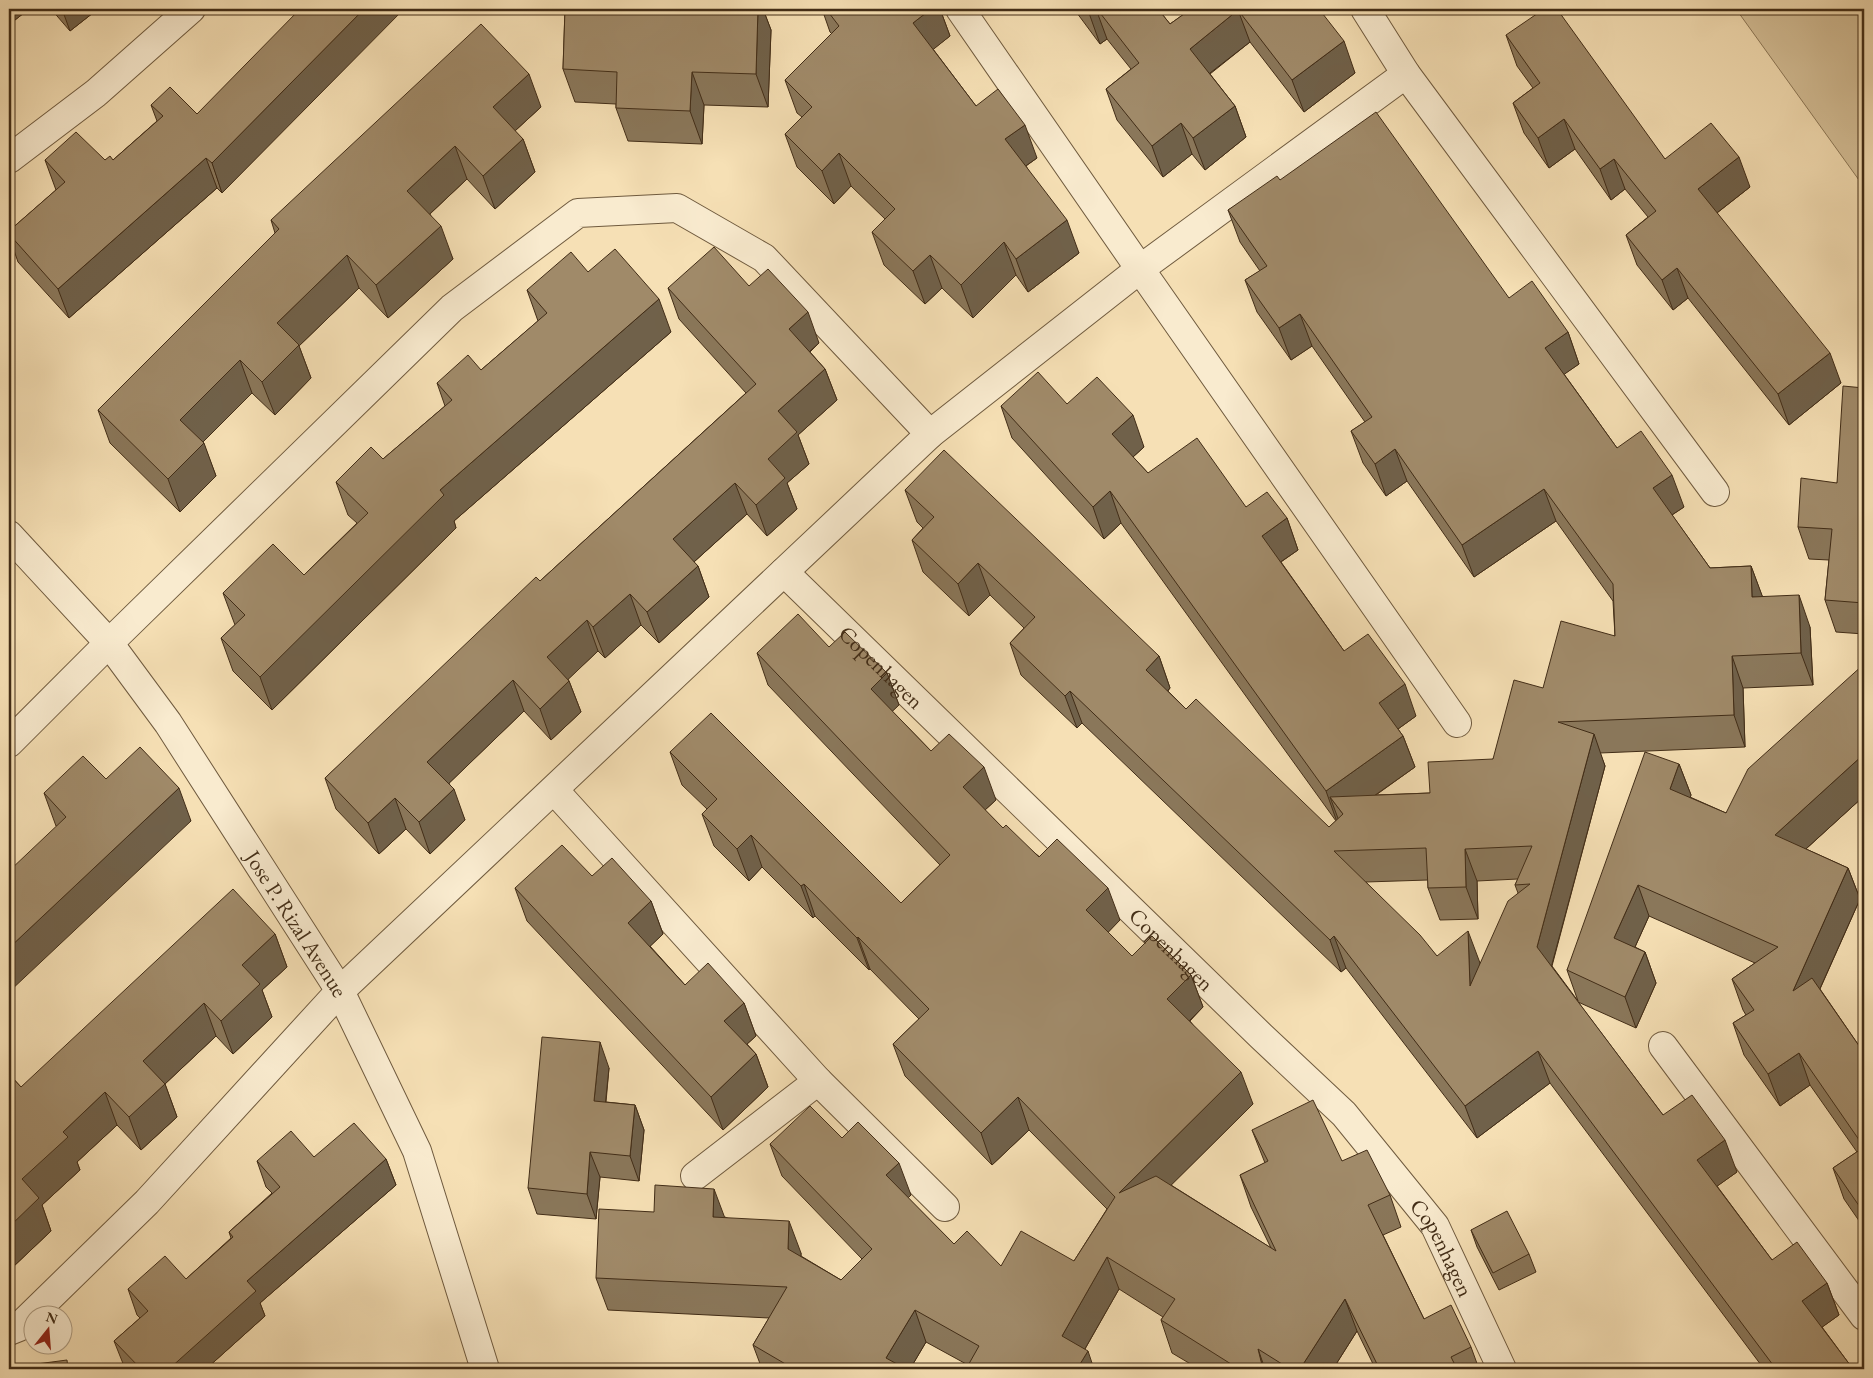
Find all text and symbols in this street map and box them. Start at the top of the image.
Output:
street label: Copenhagen [833,619,931,715]
street label: Jose P. Rizal Avenue [238,843,355,1002]
street label: Copenhagen [1123,901,1221,998]
street label: Copenhagen [1404,1192,1481,1302]
north arrow [22,1306,72,1356]
text: N [44,1307,60,1328]

